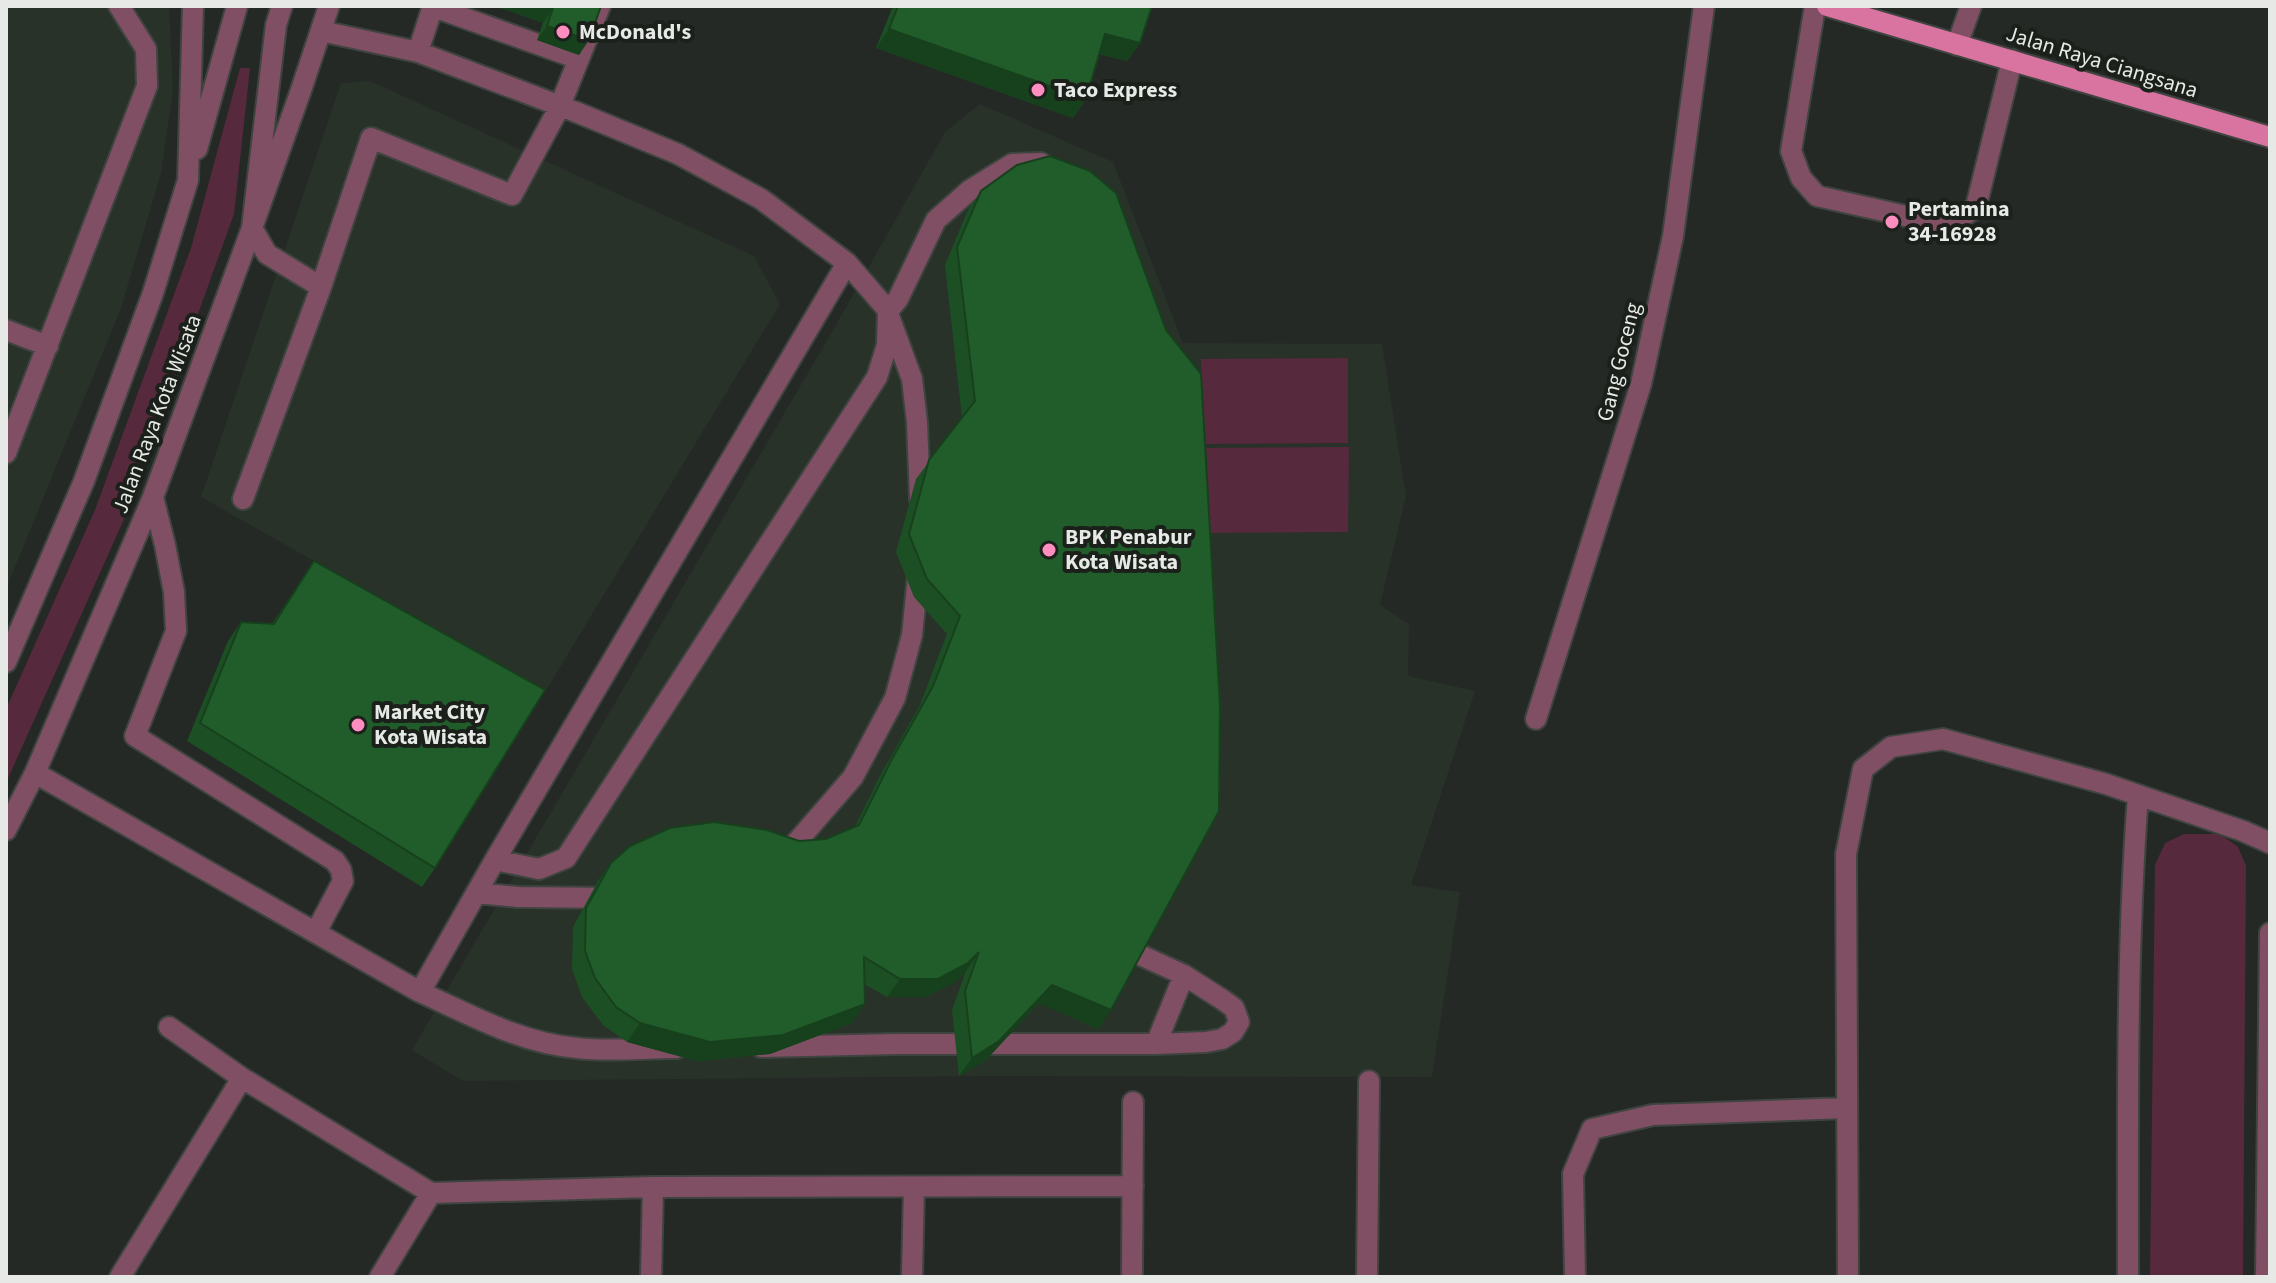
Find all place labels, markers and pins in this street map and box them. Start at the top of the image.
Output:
place label: McDonald's [579,16,691,48]
marker: McDonald's [554,23,572,41]
place label: Taco Express [1054,74,1177,106]
marker: Taco Express [1029,81,1047,99]
place label: Pertamina 34-16928 [1908,193,2009,250]
marker: Pertamina 34-16928 [1883,213,1901,231]
place label: BPK Penabur Kota Wisata [1065,521,1192,578]
marker: BPK Penabur Kota Wisata [1040,541,1058,559]
place label: Market City Kota Wisata [374,696,487,753]
marker: Market City Kota Wisata [349,716,367,734]

